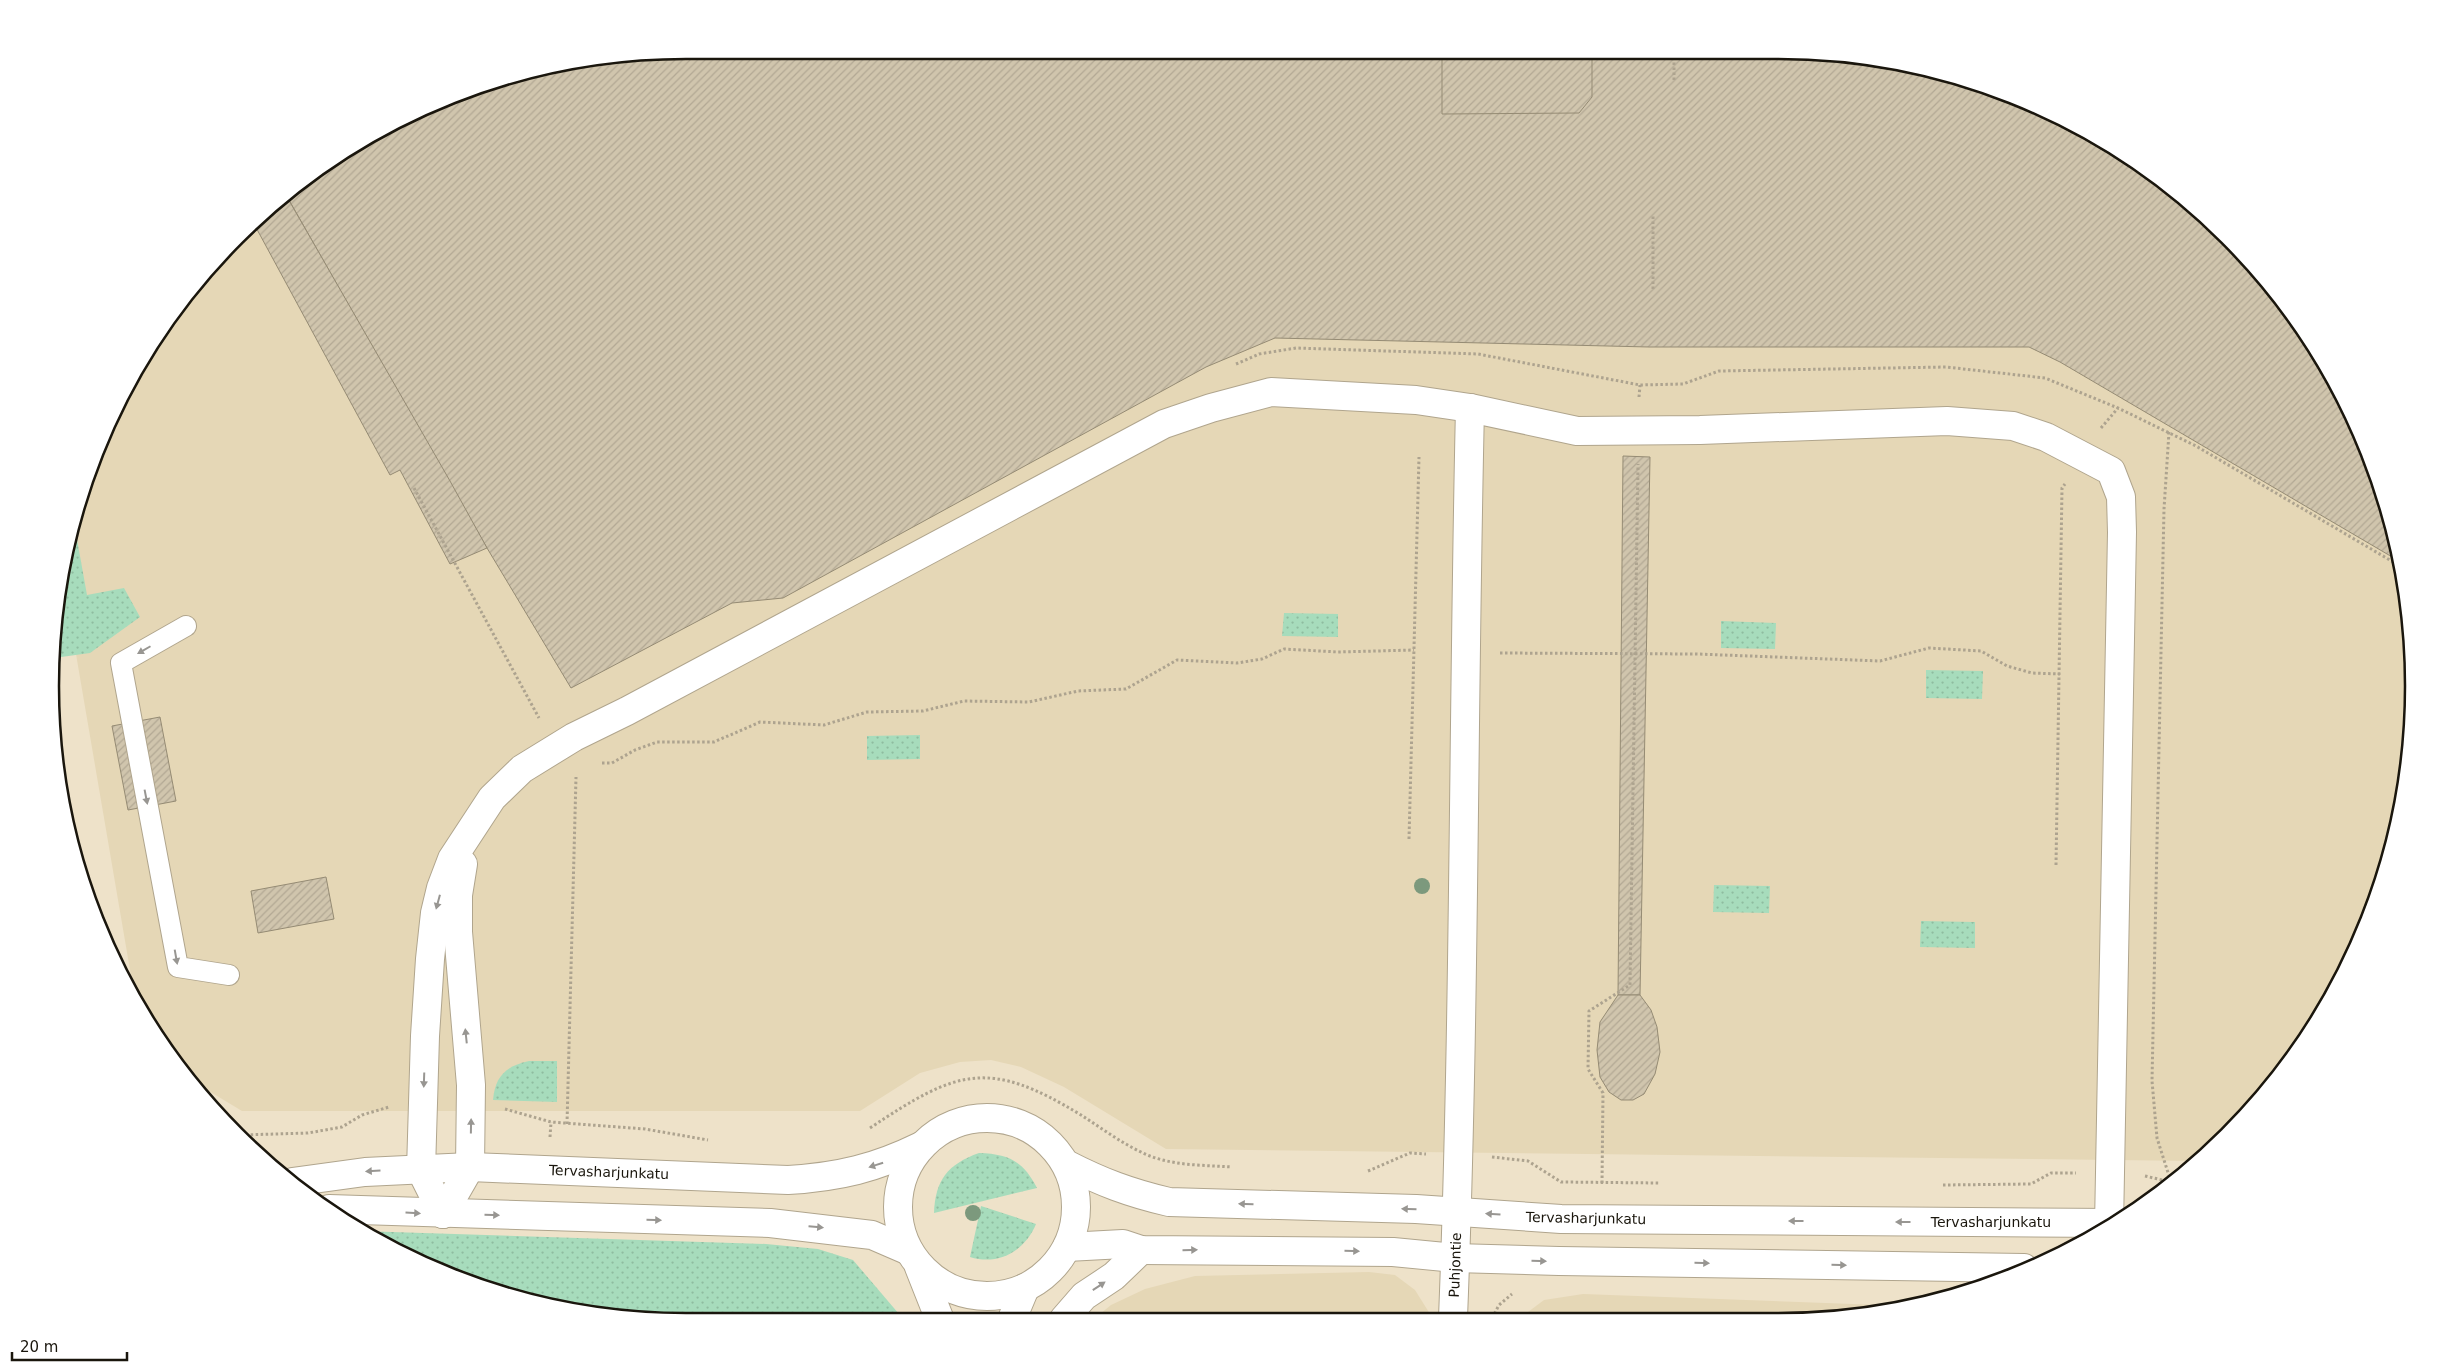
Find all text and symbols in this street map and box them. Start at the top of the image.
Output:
one-way arrow [137,646,150,655]
one-way arrow [143,790,151,806]
one-way arrow [433,894,441,909]
one-way arrow [172,949,180,965]
one-way arrow [462,1028,470,1044]
one-way arrow [419,1072,427,1088]
one-way arrow [467,1118,475,1134]
street label: Tervasharjunkatu [548,1162,669,1182]
one-way arrow [869,1162,884,1170]
one-way arrow [364,1168,380,1176]
one-way arrow [1238,1200,1254,1208]
one-way arrow [1401,1204,1417,1212]
one-way arrow [405,1209,421,1217]
street label: Tervasharjunkatu [1525,1209,1646,1227]
one-way arrow [1485,1210,1501,1218]
one-way arrow [484,1212,500,1220]
street label: Tervasharjunkatu [1930,1214,2051,1230]
one-way arrow [646,1216,662,1224]
one-way arrow [1787,1217,1803,1225]
one-way arrow [1895,1217,1911,1225]
one-way arrow [809,1224,825,1232]
street label: Puhjontie [1446,1232,1464,1298]
one-way arrow [1182,1246,1198,1254]
one-way arrow [1345,1247,1361,1255]
one-way arrow [1531,1257,1547,1265]
one-way arrow [1694,1259,1710,1267]
one-way arrow [1831,1261,1847,1269]
one-way arrow [1092,1281,1106,1291]
scale bar [12,1330,128,1362]
text: 20 m [20,1338,58,1356]

